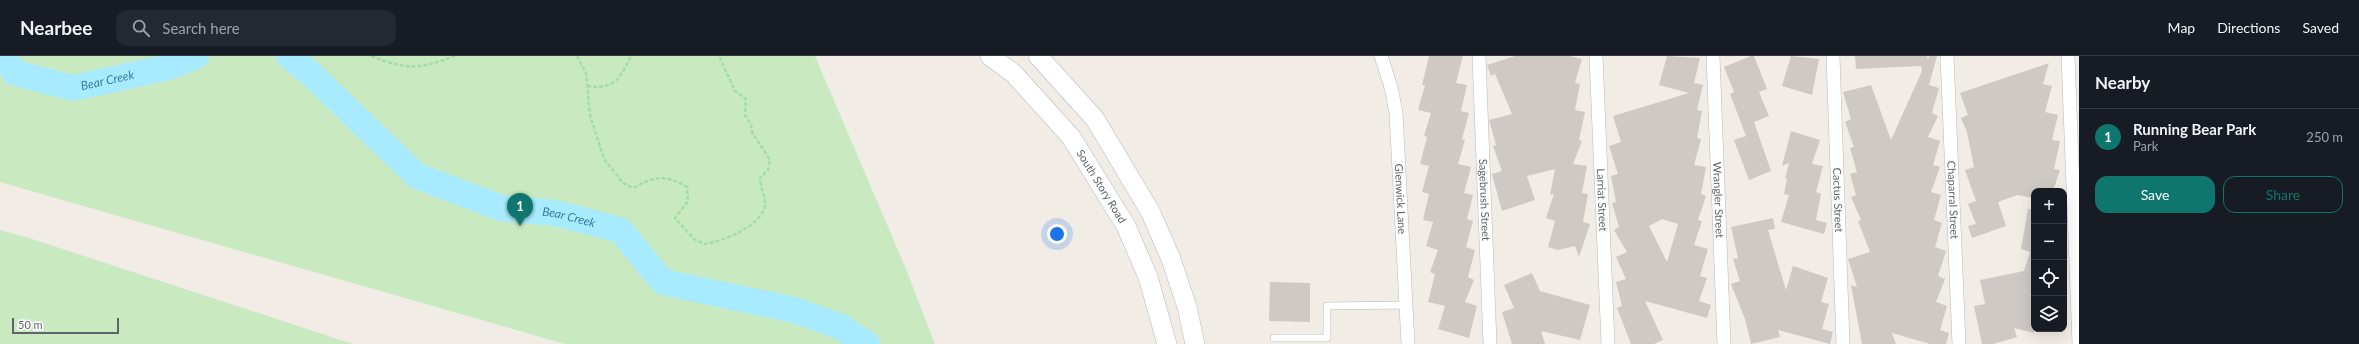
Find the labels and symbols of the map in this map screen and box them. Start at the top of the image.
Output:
water label: Bear Creek [79,67,136,93]
street label: South Story Road [1074,147,1130,225]
street label: Sagebrush Street [1477,159,1493,241]
street label: Chaparral Street [1945,160,1962,239]
street label: Wrangler Street [1711,162,1727,238]
street label: Glenwick Lane [1393,163,1409,235]
street label: Cactus Street [1831,167,1846,233]
street label: Larriat Street [1595,168,1610,232]
pin: 1 [507,193,533,226]
water label: Bear Creek [542,204,597,230]
your location [1047,224,1067,244]
scale bar [12,316,119,335]

